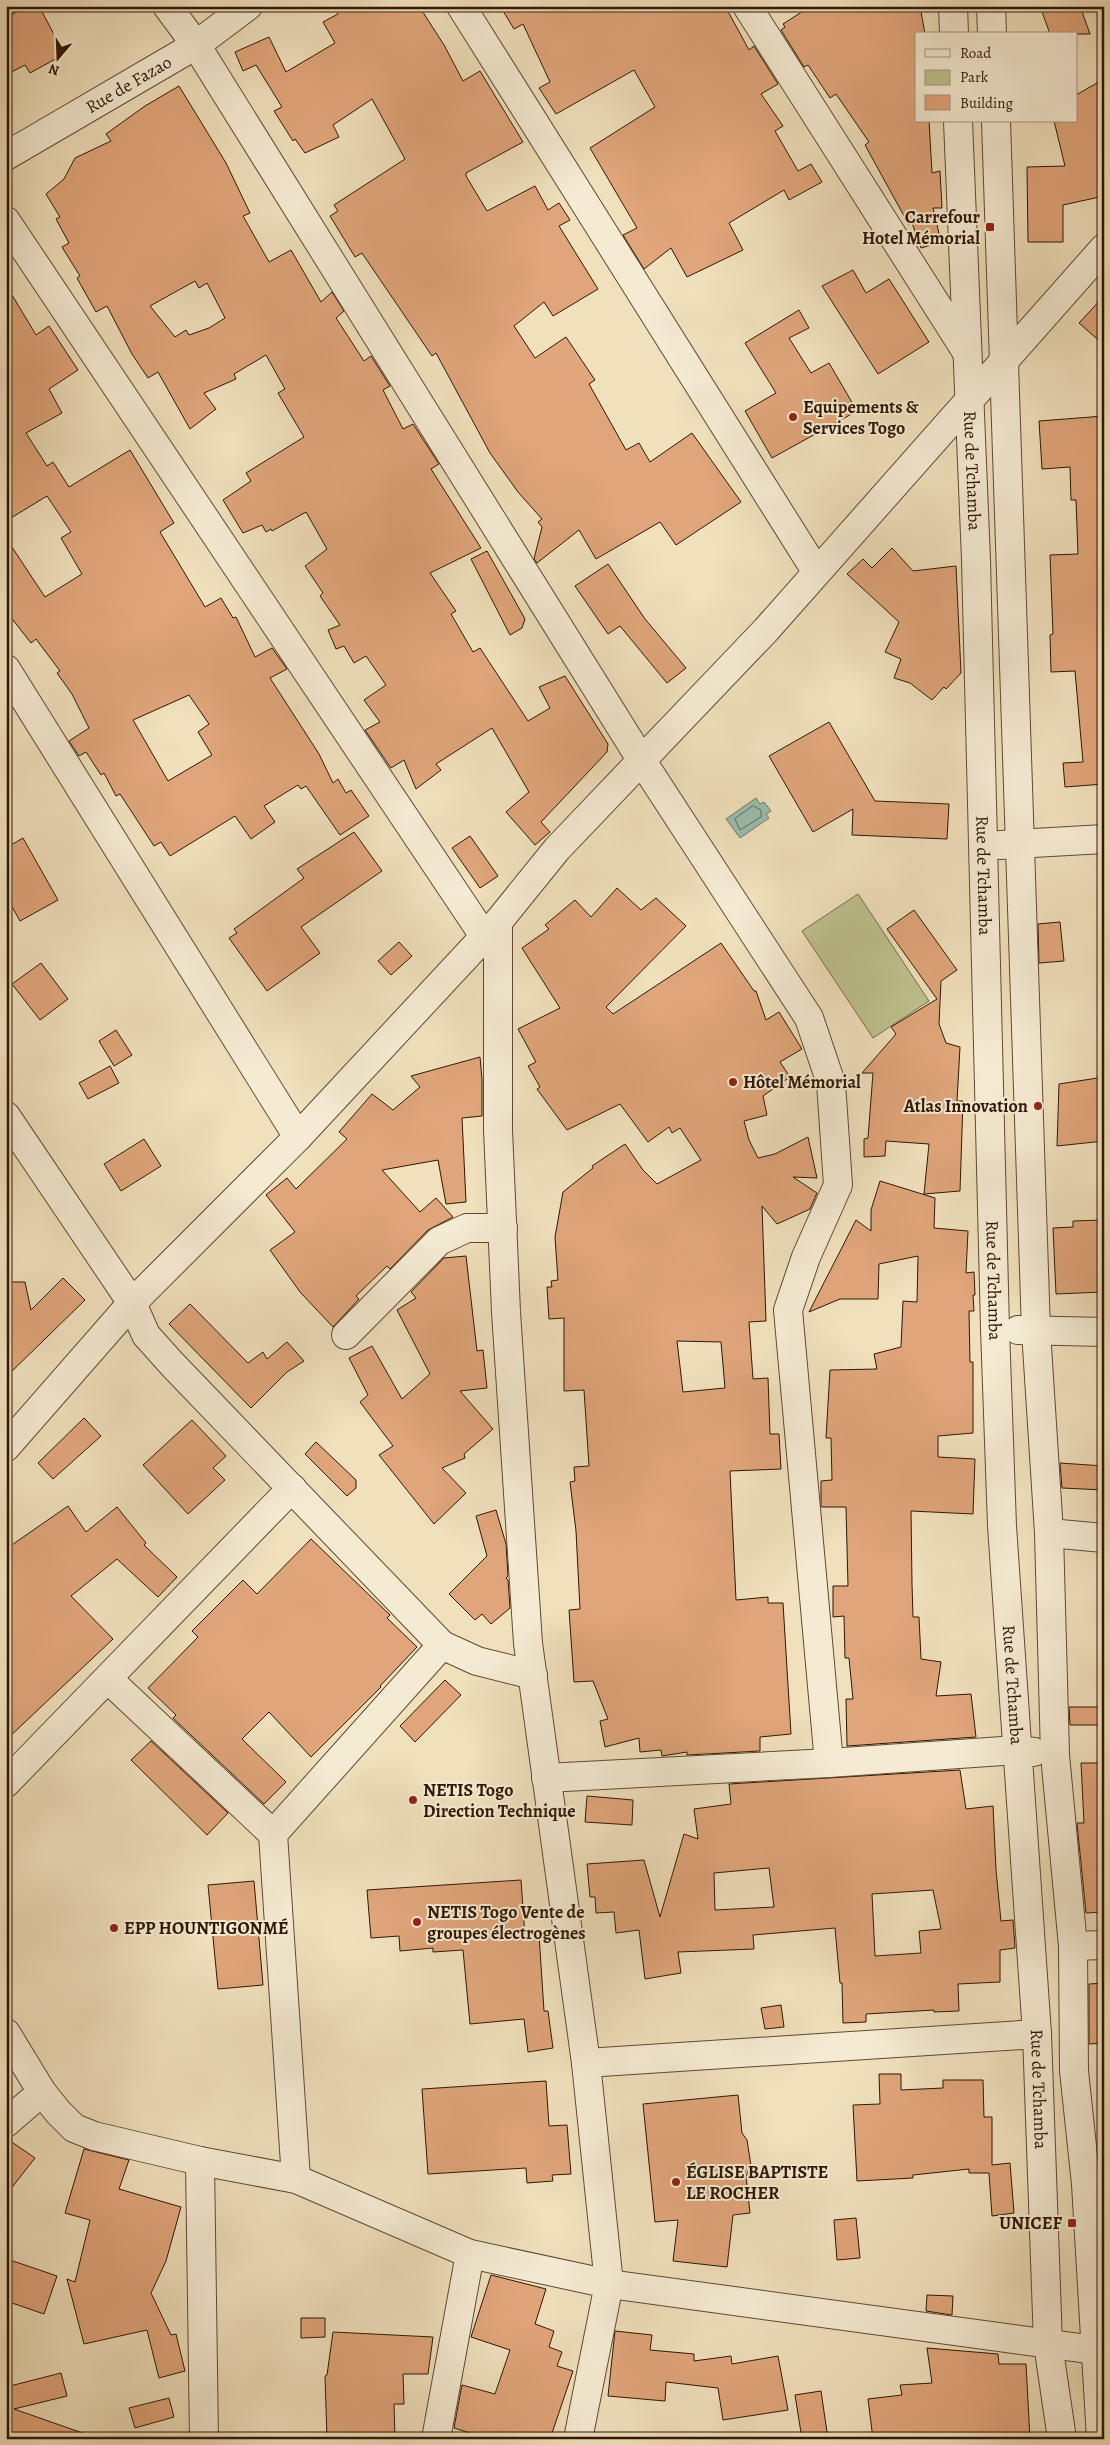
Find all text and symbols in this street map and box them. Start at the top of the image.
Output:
north arrow [32,32,82,82]
legend [915,32,1078,122]
text: Road [960,43,992,63]
street label: Rue de Fazao [81,50,176,119]
text: N [46,59,62,80]
text: Park [960,67,989,87]
text: Building [960,93,1013,113]
place label: Carrefour Hotel Mémorial [862,205,981,250]
marker: Carrefour Hotel Mémorial [984,221,996,233]
place label: Equipements & Services Togo [803,395,919,440]
street label: Rue de Tchamba [958,410,987,532]
marker: Equipements & Services Togo [787,411,799,423]
street label: Rue de Tchamba [970,815,997,936]
place label: Hôtel Mémorial [743,1070,861,1094]
marker: Hôtel Mémorial [727,1076,739,1088]
place label: Atlas Innovation [903,1094,1028,1118]
marker: Atlas Innovation [1032,1100,1044,1112]
street label: Rue de Tchamba [980,1220,1007,1341]
street label: Rue de Tchamba [997,1624,1029,1746]
place label: NETIS Togo Direction Technique [423,1778,576,1823]
marker: NETIS Togo Direction Technique [407,1794,419,1806]
place label: NETIS Togo Vente de groupes électrogènes [427,1900,586,1945]
place label: EPP HOUNTIGONMÉ [124,1916,289,1940]
marker: NETIS Togo Vente de groupes électrogènes [411,1916,423,1928]
marker: EPP HOUNTIGONMÉ [108,1922,120,1934]
street label: Rue de Tchamba [1025,2029,1053,2150]
place label: ÉGLISE BAPTISTE LE ROCHER [686,2160,829,2205]
marker: ÉGLISE BAPTISTE LE ROCHER [670,2176,682,2188]
place label: UNICEF [999,2211,1062,2235]
marker: UNICEF [1066,2217,1078,2229]

